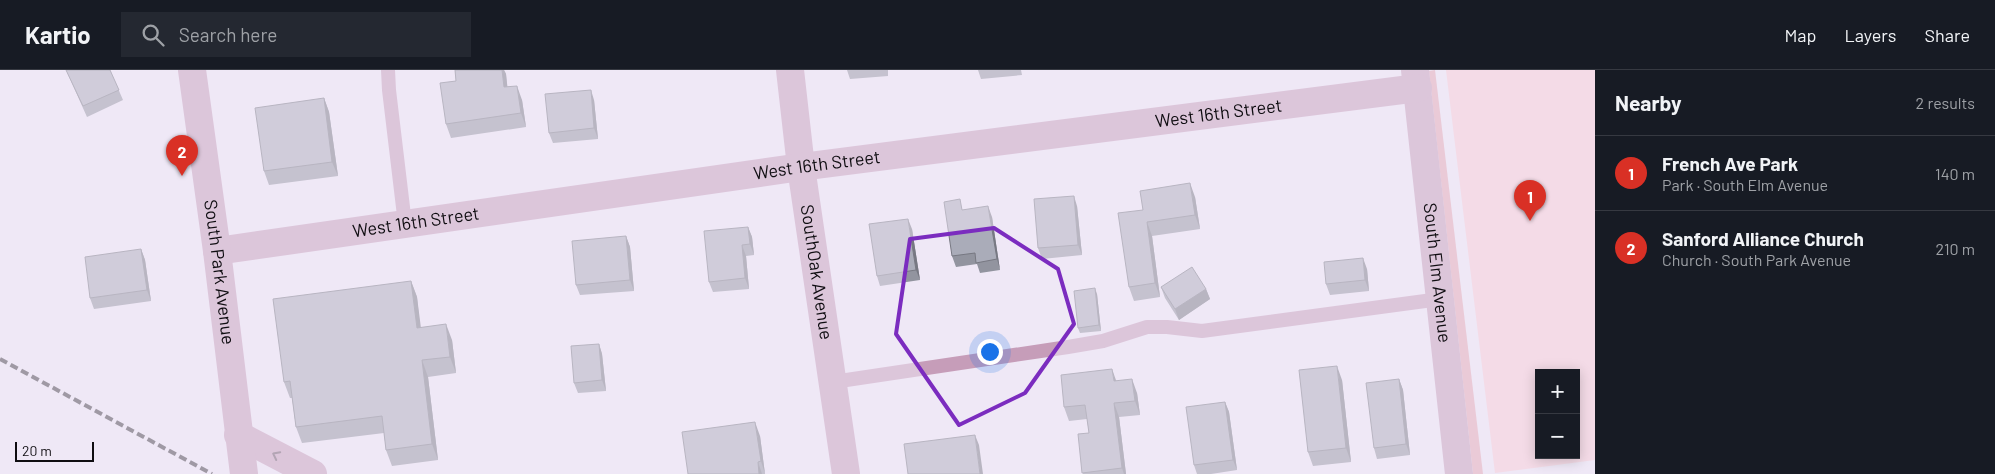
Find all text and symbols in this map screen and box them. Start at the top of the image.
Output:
search box [121,12,471,57]
text: Kartio [25,20,91,49]
icon: search [139,21,167,49]
text: Search here [179,23,277,46]
text: Map [1784,24,1816,46]
text: Layers [1844,24,1897,46]
text: Share [1925,24,1970,46]
text: Nearby [1615,90,1681,115]
text: 2 results [1916,93,1975,112]
street label: West 16th Street [1154,94,1283,132]
pin: 2 [166,135,198,176]
street label: West 16th Street [752,145,882,184]
text: French Ave Park [1662,152,1798,175]
text: 1 [1628,164,1634,183]
text: 140 m [1935,164,1975,183]
text: Park · South Elm Avenue [1662,175,1828,194]
pin: 1 [1514,180,1546,221]
street label: South Park Avenue [200,198,240,346]
street label: West 16th Street [351,201,481,241]
street label: South Elm Avenue [1420,202,1457,344]
street label: SouthOak Avenue [797,203,838,341]
text: Sanford Alliance Church [1662,227,1864,250]
text: 2 [1627,239,1635,258]
text: 210 m [1936,239,1975,258]
text: Church · South Park Avenue [1662,250,1851,269]
your location [977,339,1003,365]
map controls [1535,369,1580,459]
button: + [1535,369,1580,414]
button: − [1535,414,1580,459]
scale bar [15,439,94,462]
text: 20 m [22,442,52,459]
one-way arrow [272,451,281,461]

